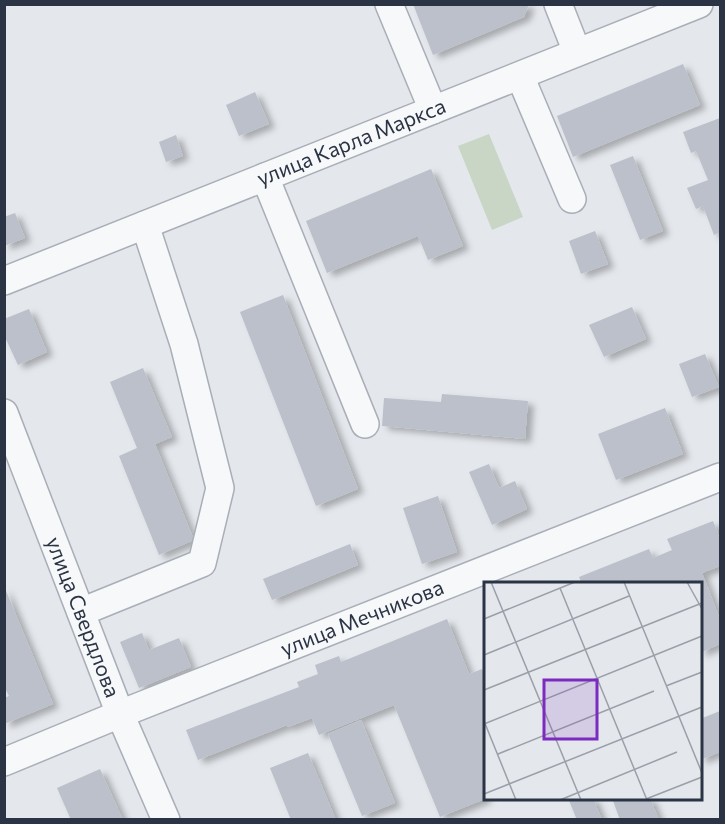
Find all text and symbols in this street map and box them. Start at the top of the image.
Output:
street label: улица Карла Маркса [253,92,449,190]
street label: улица Свердлова [42,533,126,701]
street label: улица Мечникова [277,573,447,660]
inset map [484,582,701,800]

